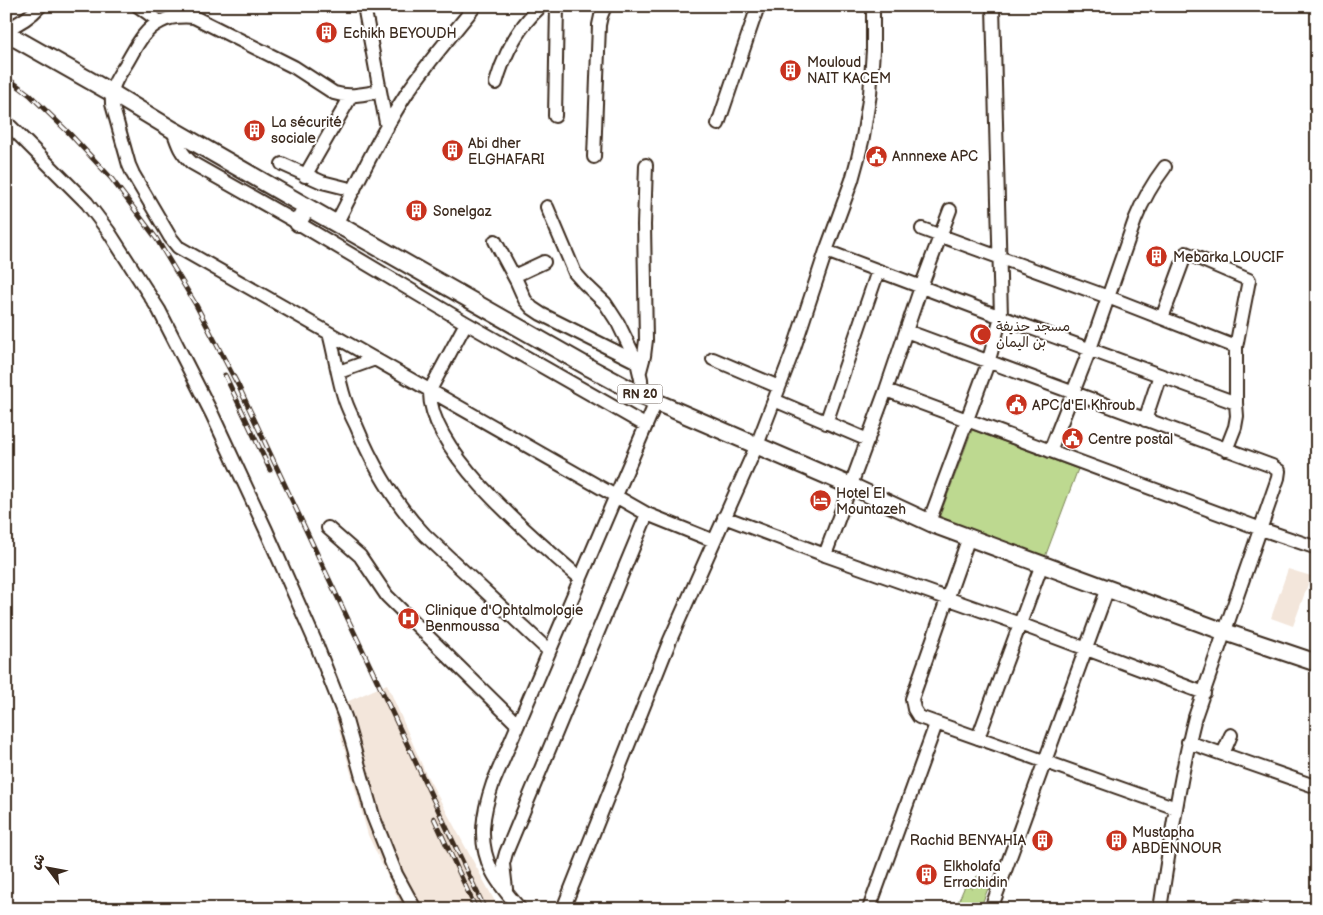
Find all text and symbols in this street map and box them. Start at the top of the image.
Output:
building icon: Echikh BEYOUDH [315,21,339,45]
place label: Echikh BEYOUDH [343,25,457,42]
place label: Mouloud NAIT KACEM [807,54,891,87]
building icon: Mouloud NAIT KACEM [779,58,803,82]
place label: La sécurité sociale [271,114,342,147]
building icon: La sécurité sociale [243,118,267,142]
place label: Abi dher ELGHAFARI [468,135,545,168]
building icon: Abi dher ELGHAFARI [440,139,464,163]
public building icon: Annnexe APC [864,144,888,168]
place label: Annnexe APC [892,148,978,165]
building icon: Sonelgaz [405,199,429,223]
place label: Sonelgaz [433,203,492,220]
building icon: Mebarka LOUCIF [1145,245,1169,269]
place label: Mebarka LOUCIF [1173,249,1284,266]
place label: مسجد حذيفة بن اليمان [996,318,1070,351]
mosque icon: مسجد حذيفة بن اليمان [968,322,992,346]
road number: RN 20 [618,384,662,404]
public building icon: APC d'El Khroub [1004,393,1028,417]
place label: APC d'El Khroub [1032,397,1136,414]
public building icon: Centre postal [1060,427,1084,451]
place label: Centre postal [1088,431,1173,448]
place label: Hotel El Mountazeh [836,485,906,518]
hotel icon: Hotel El Mountazeh [808,489,832,513]
place label: Clinique d'Ophtalmologie Benmoussa [425,602,583,635]
hospital icon: Clinique d'Ophtalmologie Benmoussa [397,606,421,630]
place label: Mustapha ABDENNOUR [1132,824,1222,857]
building icon: Rachid BENYAHIA [1030,828,1054,852]
building icon: Mustapha ABDENNOUR [1104,828,1128,852]
place label: Rachid BENYAHIA [910,832,1026,849]
north arrow [22,842,72,892]
text: ش [26,850,49,872]
place label: Elkholafa Errachidin [943,858,1008,891]
building icon: Elkholafa Errachidin [915,862,939,886]

